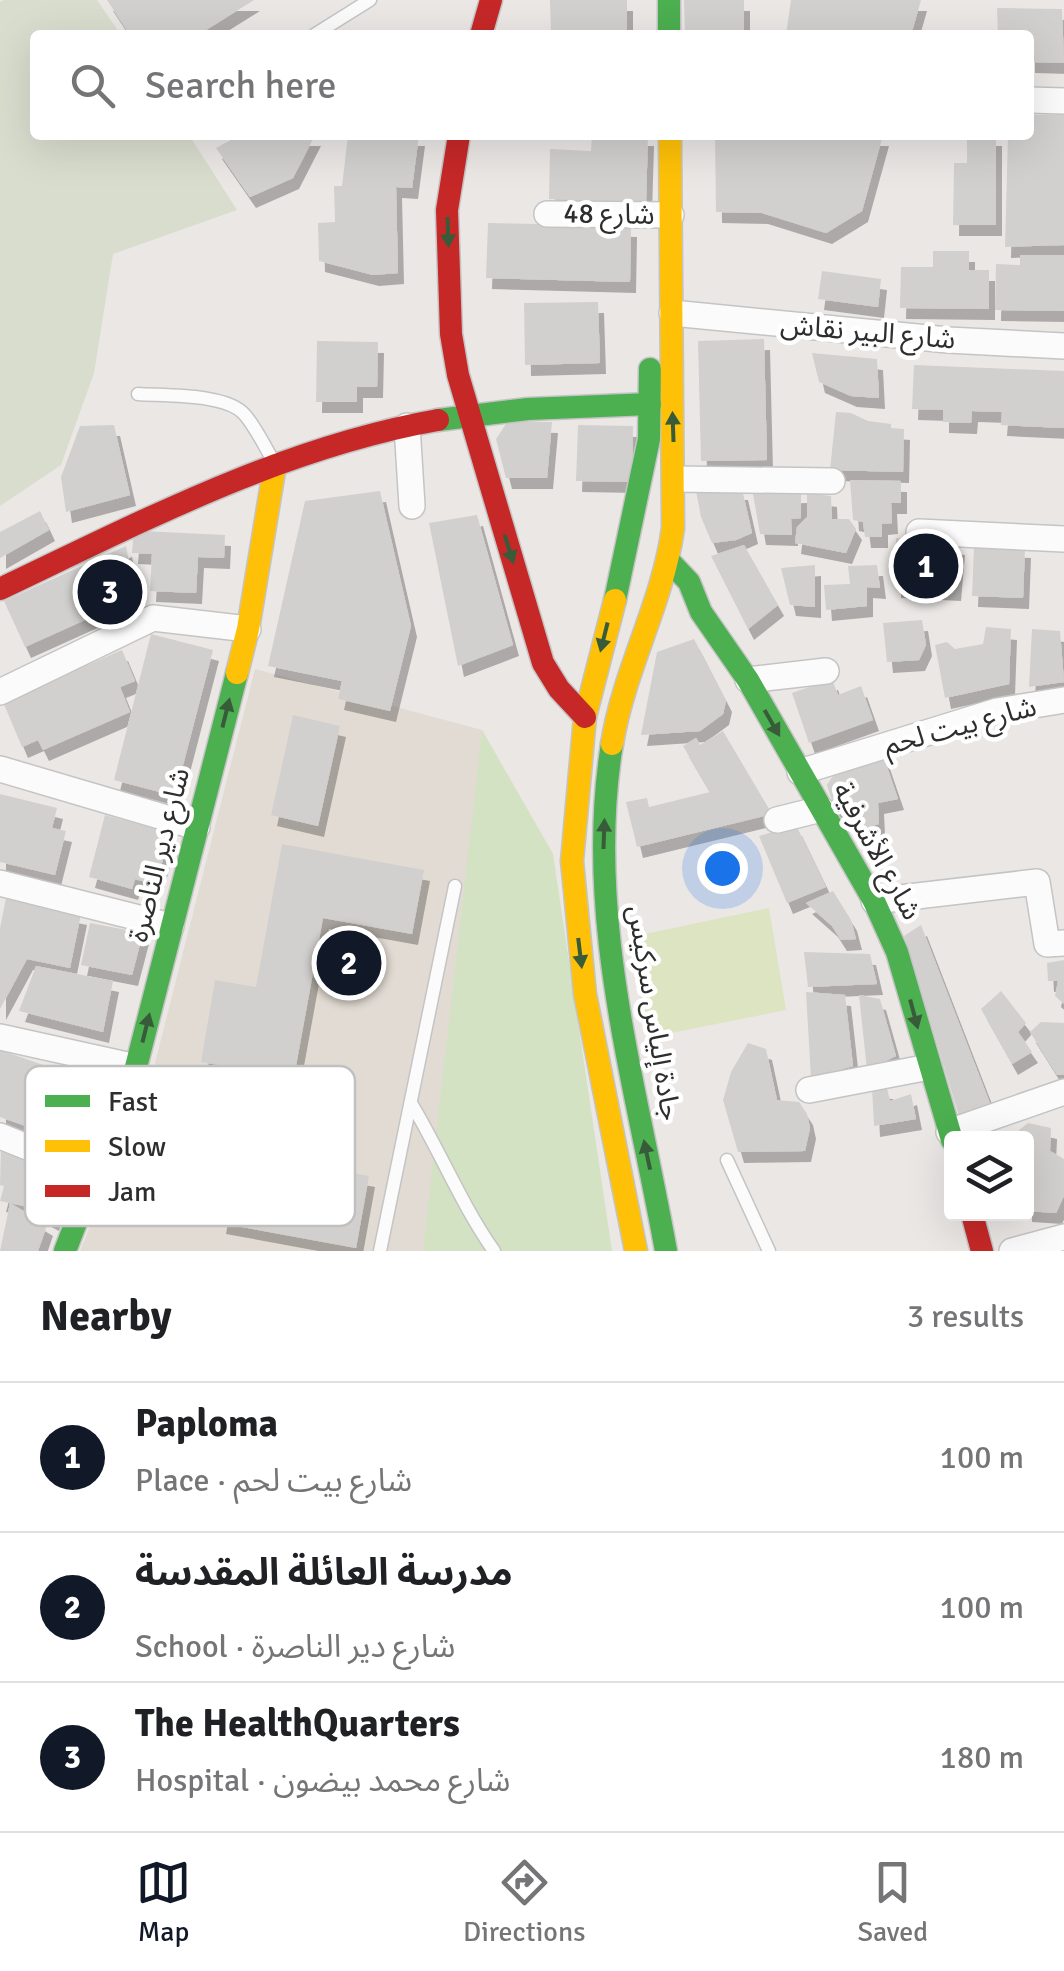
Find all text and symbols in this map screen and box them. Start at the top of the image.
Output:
search box [30,30,1034,140]
icon: search [65,58,120,113]
text: Search here [145,62,337,109]
street label: شارع 48 [563,196,655,235]
one-way arrow [440,216,456,248]
street label: شارع البير نقاش [779,307,957,360]
one-way arrow [665,411,681,443]
pin: 1 [894,528,958,604]
one-way arrow [502,534,517,564]
pin: 3 [78,554,142,630]
one-way arrow [596,622,611,653]
street label: شارع بيت لحم [880,689,1041,767]
one-way arrow [219,697,235,728]
one-way arrow [763,709,781,737]
street label: شارع دير الناصرة [121,765,200,946]
street label: شارع الأشرفية [823,776,929,927]
one-way arrow [596,818,612,850]
your location [697,843,748,894]
street label: جادة إلياس سركيس [619,903,688,1123]
pin: 2 [316,926,382,1000]
one-way arrow [573,938,589,970]
one-way arrow [907,999,922,1030]
one-way arrow [139,1012,154,1043]
legend [25,1066,355,1226]
text: Fast [108,1085,158,1119]
text: Slow [108,1130,166,1164]
map controls [944,1131,1034,1221]
button: layers [944,1131,1034,1221]
one-way arrow [639,1139,655,1170]
text: Jam [108,1175,156,1209]
text: Nearby [40,1291,172,1342]
text: 3 results [907,1297,1024,1336]
text: Paploma [135,1400,278,1447]
text: 1 [64,1438,81,1477]
text: 100 m [940,1438,1024,1477]
text: Place · شارع بيت لحم [135,1461,412,1500]
text: مدرسة العائلة المقدسة [135,1549,513,1596]
text: 2 [64,1588,81,1627]
text: 100 m [940,1588,1024,1627]
text: School · شارع دير الناصرة [135,1627,455,1666]
text: The HealthQuarters [135,1700,460,1747]
text: 3 [64,1738,81,1777]
text: 180 m [940,1738,1024,1777]
text: Hospital · شارع محمد بيضون [135,1761,510,1800]
tab: Map [136,1855,191,1949]
tab: Directions [463,1855,585,1949]
tab: Saved [857,1855,928,1949]

